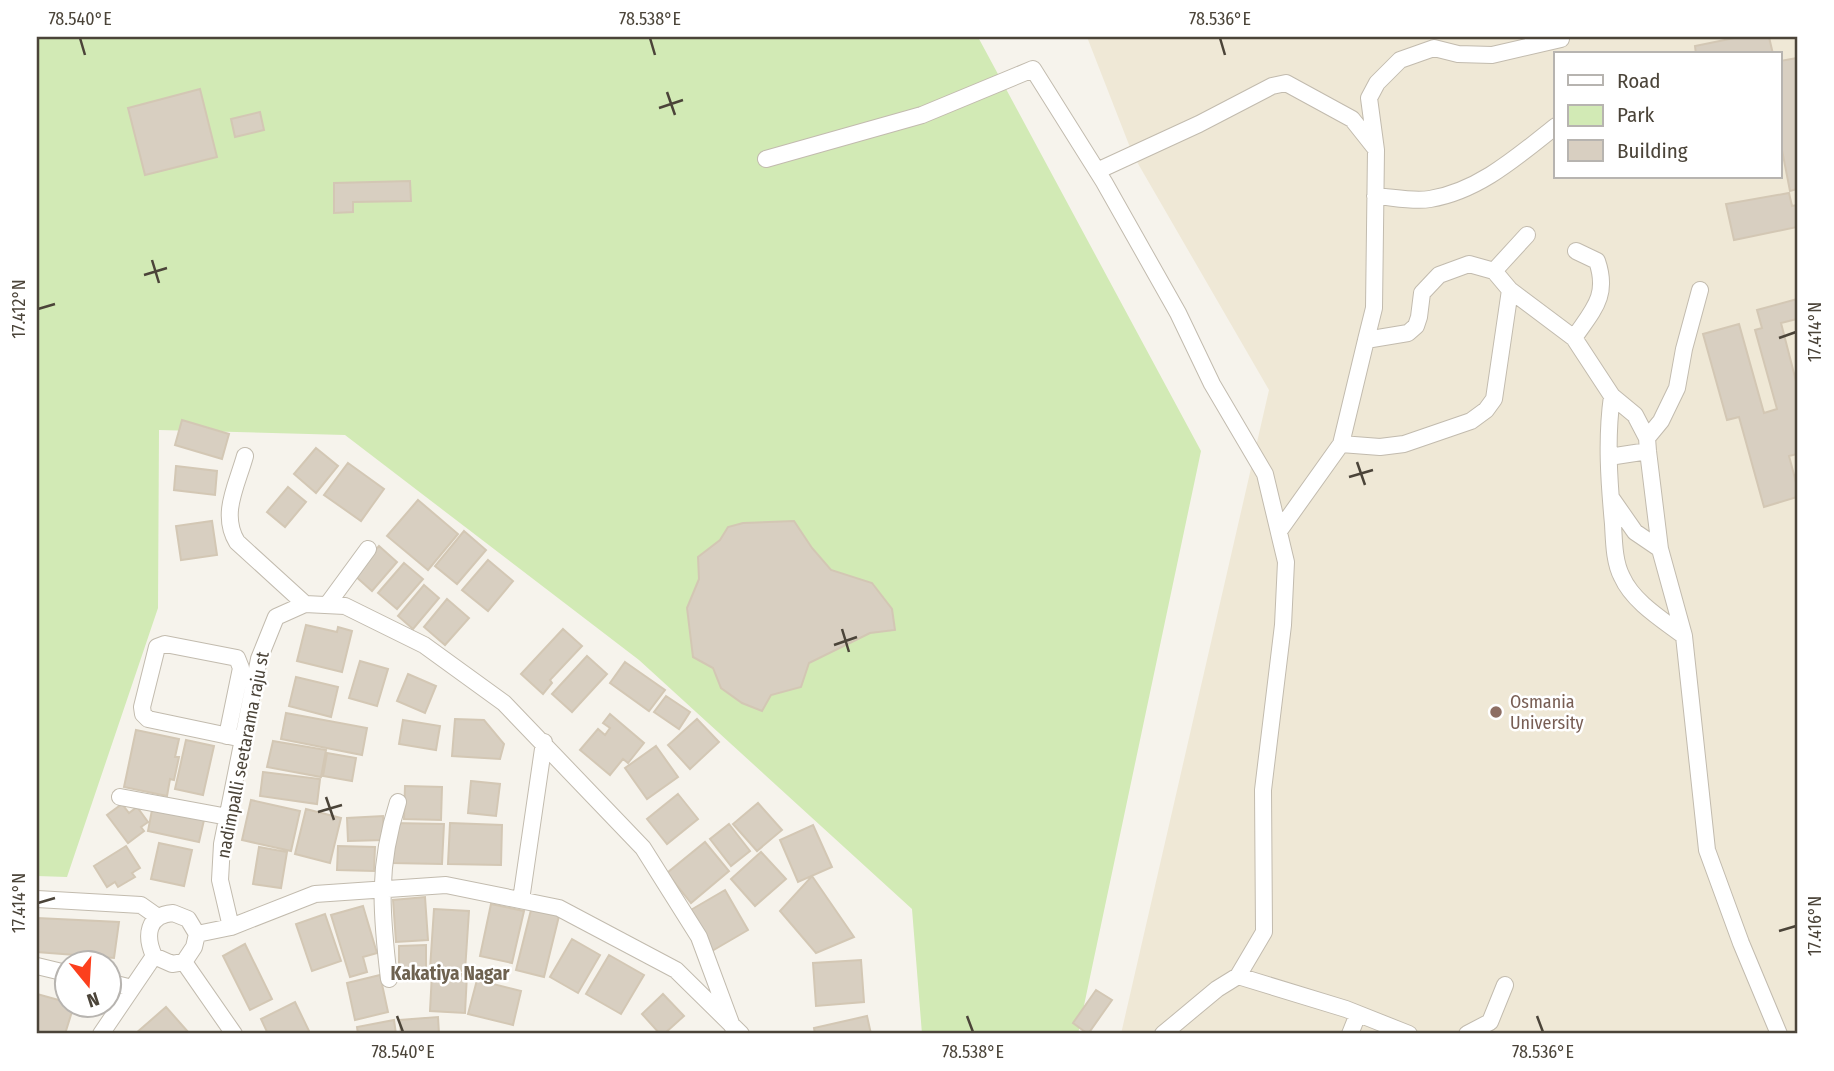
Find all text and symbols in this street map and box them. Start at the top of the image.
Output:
text: 78.540°E [48,8,112,30]
text: 78.538°E [619,8,681,30]
text: 78.536°E [1189,8,1251,30]
legend [1554,52,1782,178]
text: Road [1617,68,1661,94]
text: Park [1617,102,1655,128]
text: Building [1617,138,1688,164]
text: 17.412°N [8,279,30,339]
text: 17.414°N [1804,302,1826,362]
street label: nadimpalli seetarama raju st [212,650,274,860]
place label: Osmania University [1510,691,1584,734]
marker: Osmania University [1488,704,1504,720]
text: 17.414°N [8,873,30,933]
text: 17.416°N [1804,896,1826,956]
north arrow [52,948,122,1018]
district label: Kakatiya Nagar [391,962,510,985]
text: N [84,987,102,1012]
text: 78.540°E [371,1041,435,1063]
text: 78.538°E [942,1041,1004,1063]
text: 78.536°E [1512,1041,1574,1063]

